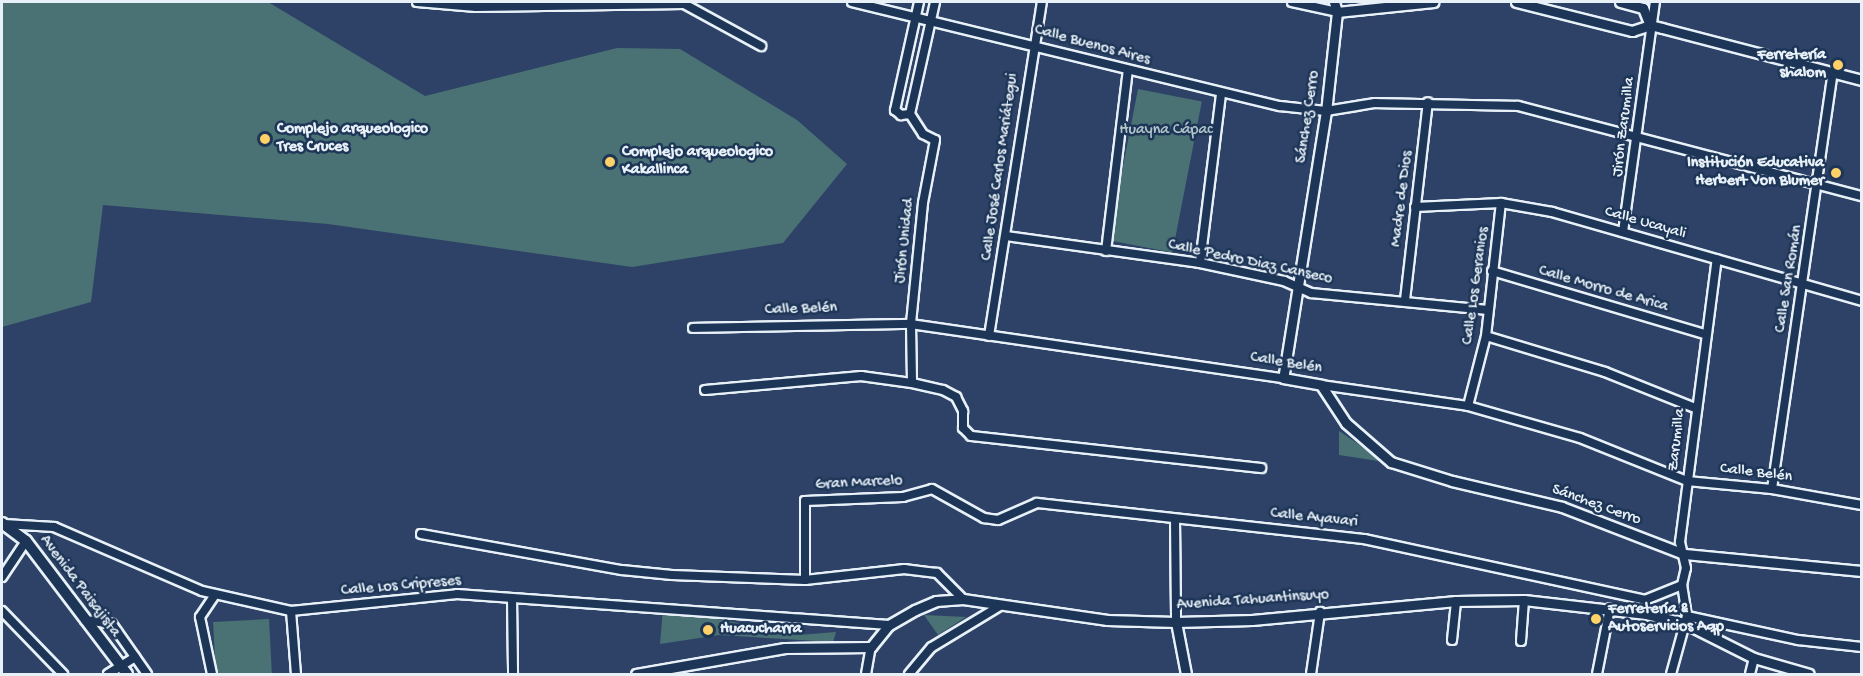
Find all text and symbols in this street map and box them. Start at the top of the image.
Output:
street label: Calle Buenos Aires [1032,21,1152,71]
place label: Ferretería shalom [1757,46,1826,84]
marker: Ferretería shalom [1831,58,1845,72]
street label: Sánchez Cerro [1293,69,1325,165]
street label: Calle José Carlos Mariátegui [978,72,1024,262]
street label: Jirón Zarumilla [1609,76,1641,178]
place label: Complejo arqueologico Tres Cruces [277,120,428,158]
park label: Huayna Cápac [1119,121,1213,141]
marker: Complejo arqueologico Tres Cruces [258,132,272,146]
place label: Complejo arqueologico Kakallinca [622,143,773,181]
street label: Madre de Dios [1388,150,1418,248]
place label: Institución Educativa Herbert Von Blumer [1687,154,1824,192]
marker: Complejo arqueologico Kakallinca [603,155,617,169]
marker: Institución Educativa Herbert Von Blumer [1829,166,1843,180]
street label: Jirón Unidad [892,198,920,284]
street label: Calle Ucayali [1602,203,1688,245]
street label: Calle San Román [1772,224,1808,334]
street label: Calle Los Geranios [1459,226,1495,346]
street label: Calle Pedro Diaz Canseco [1166,236,1334,290]
street label: Calle Morro de Arica [1536,262,1670,318]
street label: Calle Belén [764,299,838,321]
street label: Calle Belén [1249,349,1323,379]
street label: Zarumilla [1665,408,1691,472]
street label: Calle Belén [1719,460,1793,488]
street label: Gran Marcelo [815,472,903,496]
street label: Sánchez Cerro [1549,481,1643,531]
street label: Calle Ayavari [1269,505,1359,533]
street label: Avenida Paisajista [34,532,124,642]
street label: Calle Los Cripreses [340,572,462,602]
street label: Avenida Tahuantinsuyo [1176,586,1330,616]
place label: Ferretería & Autoservicios Aqp [1608,600,1724,638]
marker: Ferretería & Autoservicios Aqp [1589,612,1603,626]
place label: Huacucharra [720,620,802,640]
marker: Huacucharra [701,623,715,637]

